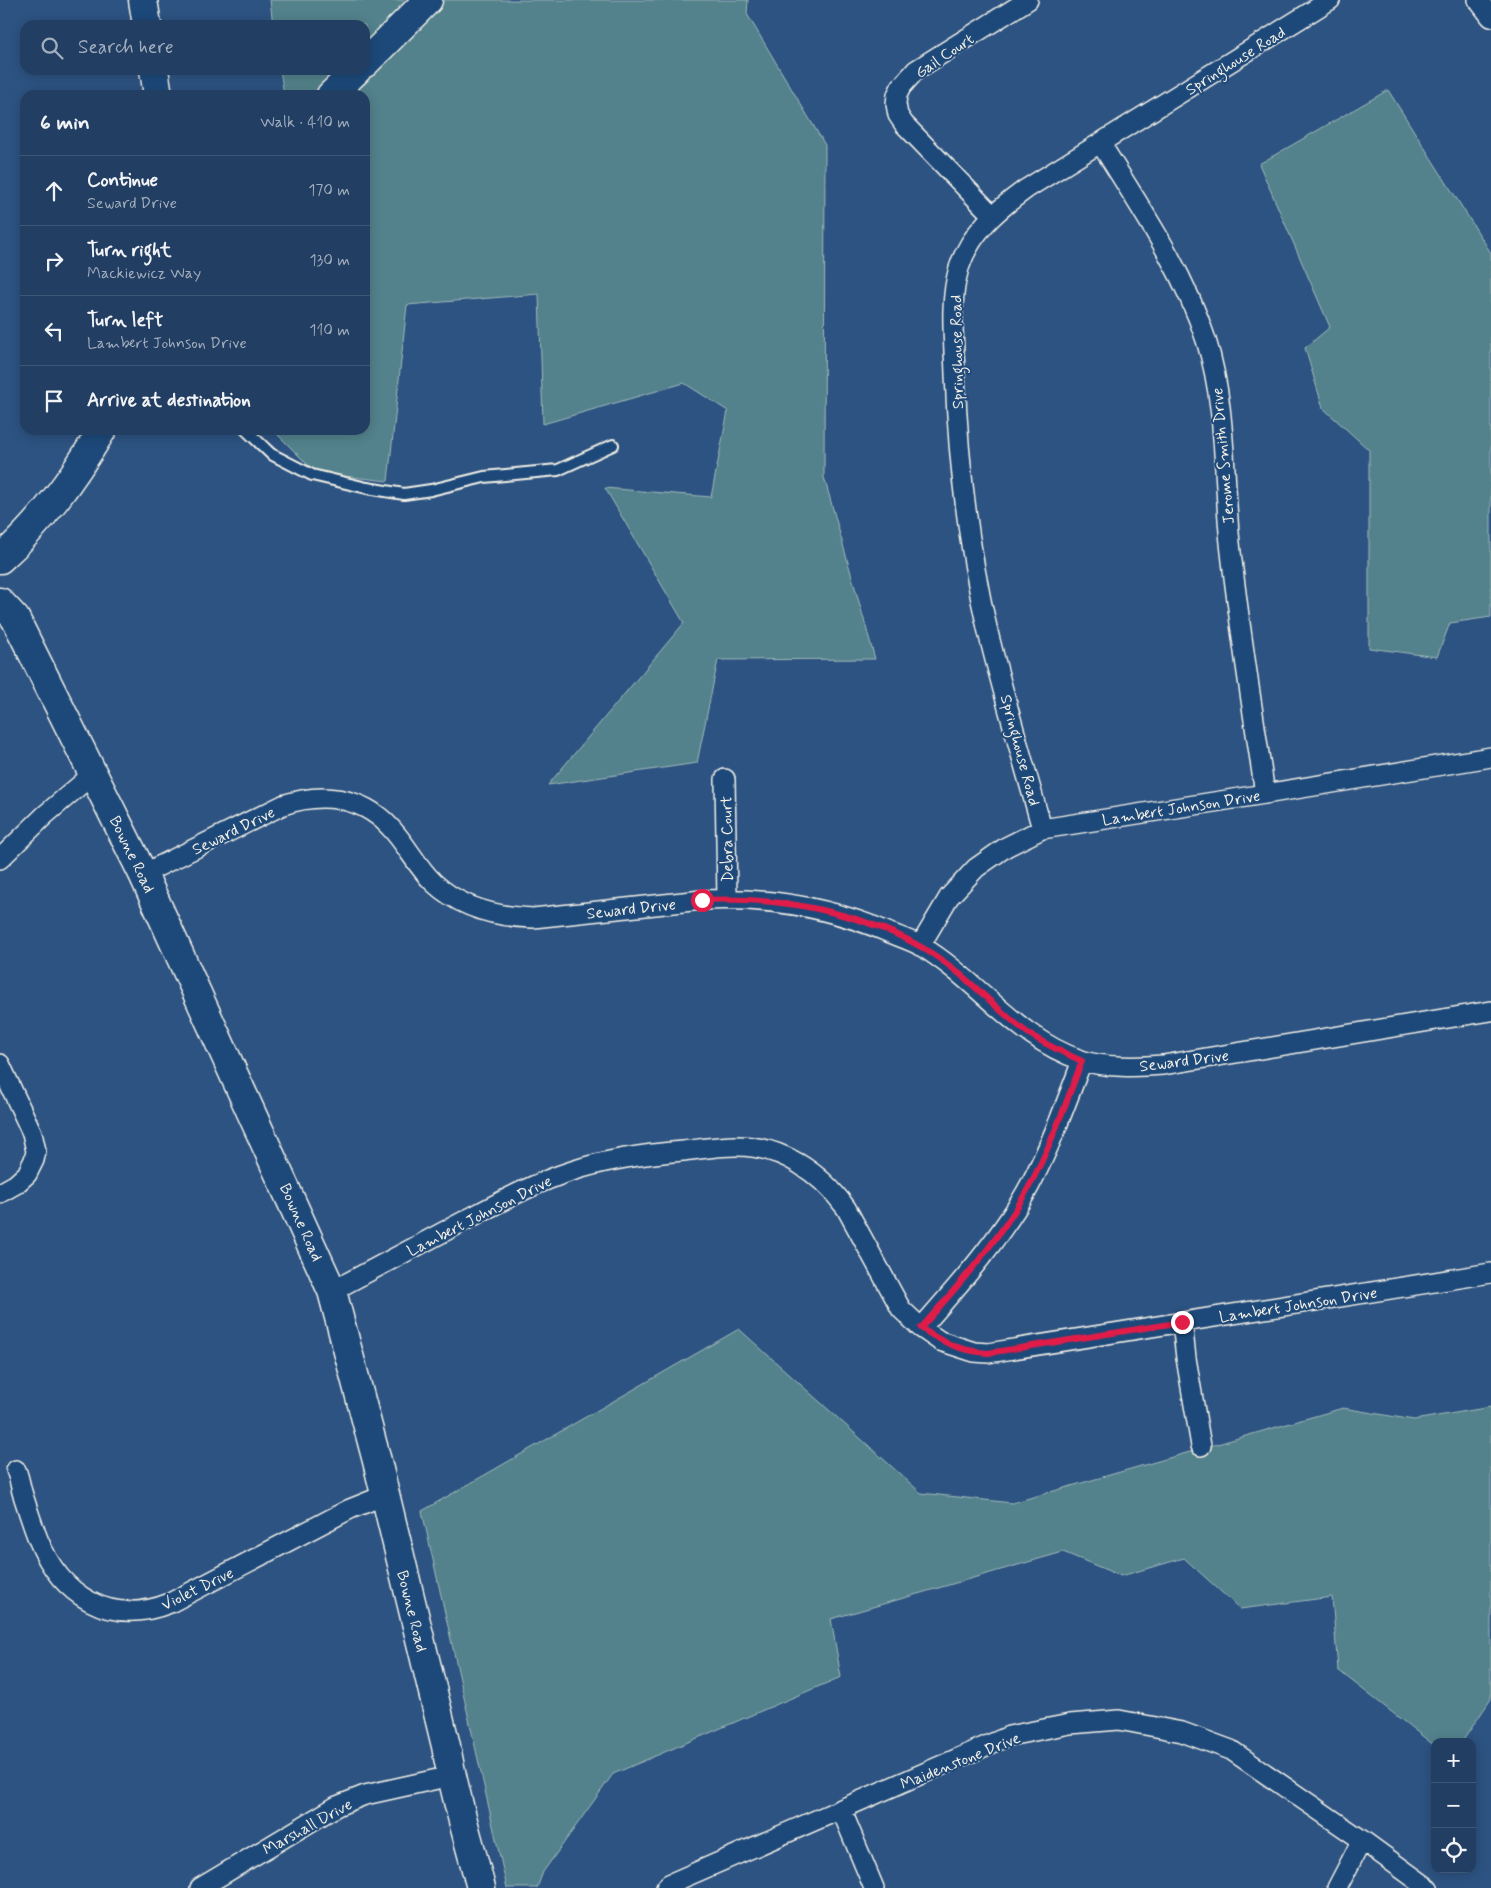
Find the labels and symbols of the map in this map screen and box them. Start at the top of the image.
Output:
street label: Springhouse Road [1182,22,1290,101]
street label: Gail Court [911,29,978,84]
street label: Springhouse Road [946,295,970,409]
street label: Jerome Smith Drive [1207,387,1240,525]
street label: Springhouse Road [994,692,1044,809]
street label: Lambert Johnson Drive [1101,786,1262,831]
street label: Debra Court [716,795,739,882]
street label: Seward Drive [189,802,279,860]
street label: Bowne Road [104,813,159,897]
route start [691,889,714,912]
street label: Seward Drive [585,894,677,925]
street label: Seward Drive [1138,1046,1230,1077]
street label: Lambert Johnson Drive [404,1171,556,1262]
street label: Bowne Road [274,1180,327,1265]
street label: Lambert Johnson Drive [1218,1283,1379,1328]
route end [1171,1311,1194,1334]
street label: Violet Drive [158,1563,237,1616]
street label: Bowne Road [391,1568,432,1654]
street label: Maidenstone Drive [897,1728,1024,1795]
street label: Marshall Drive [259,1794,356,1861]

